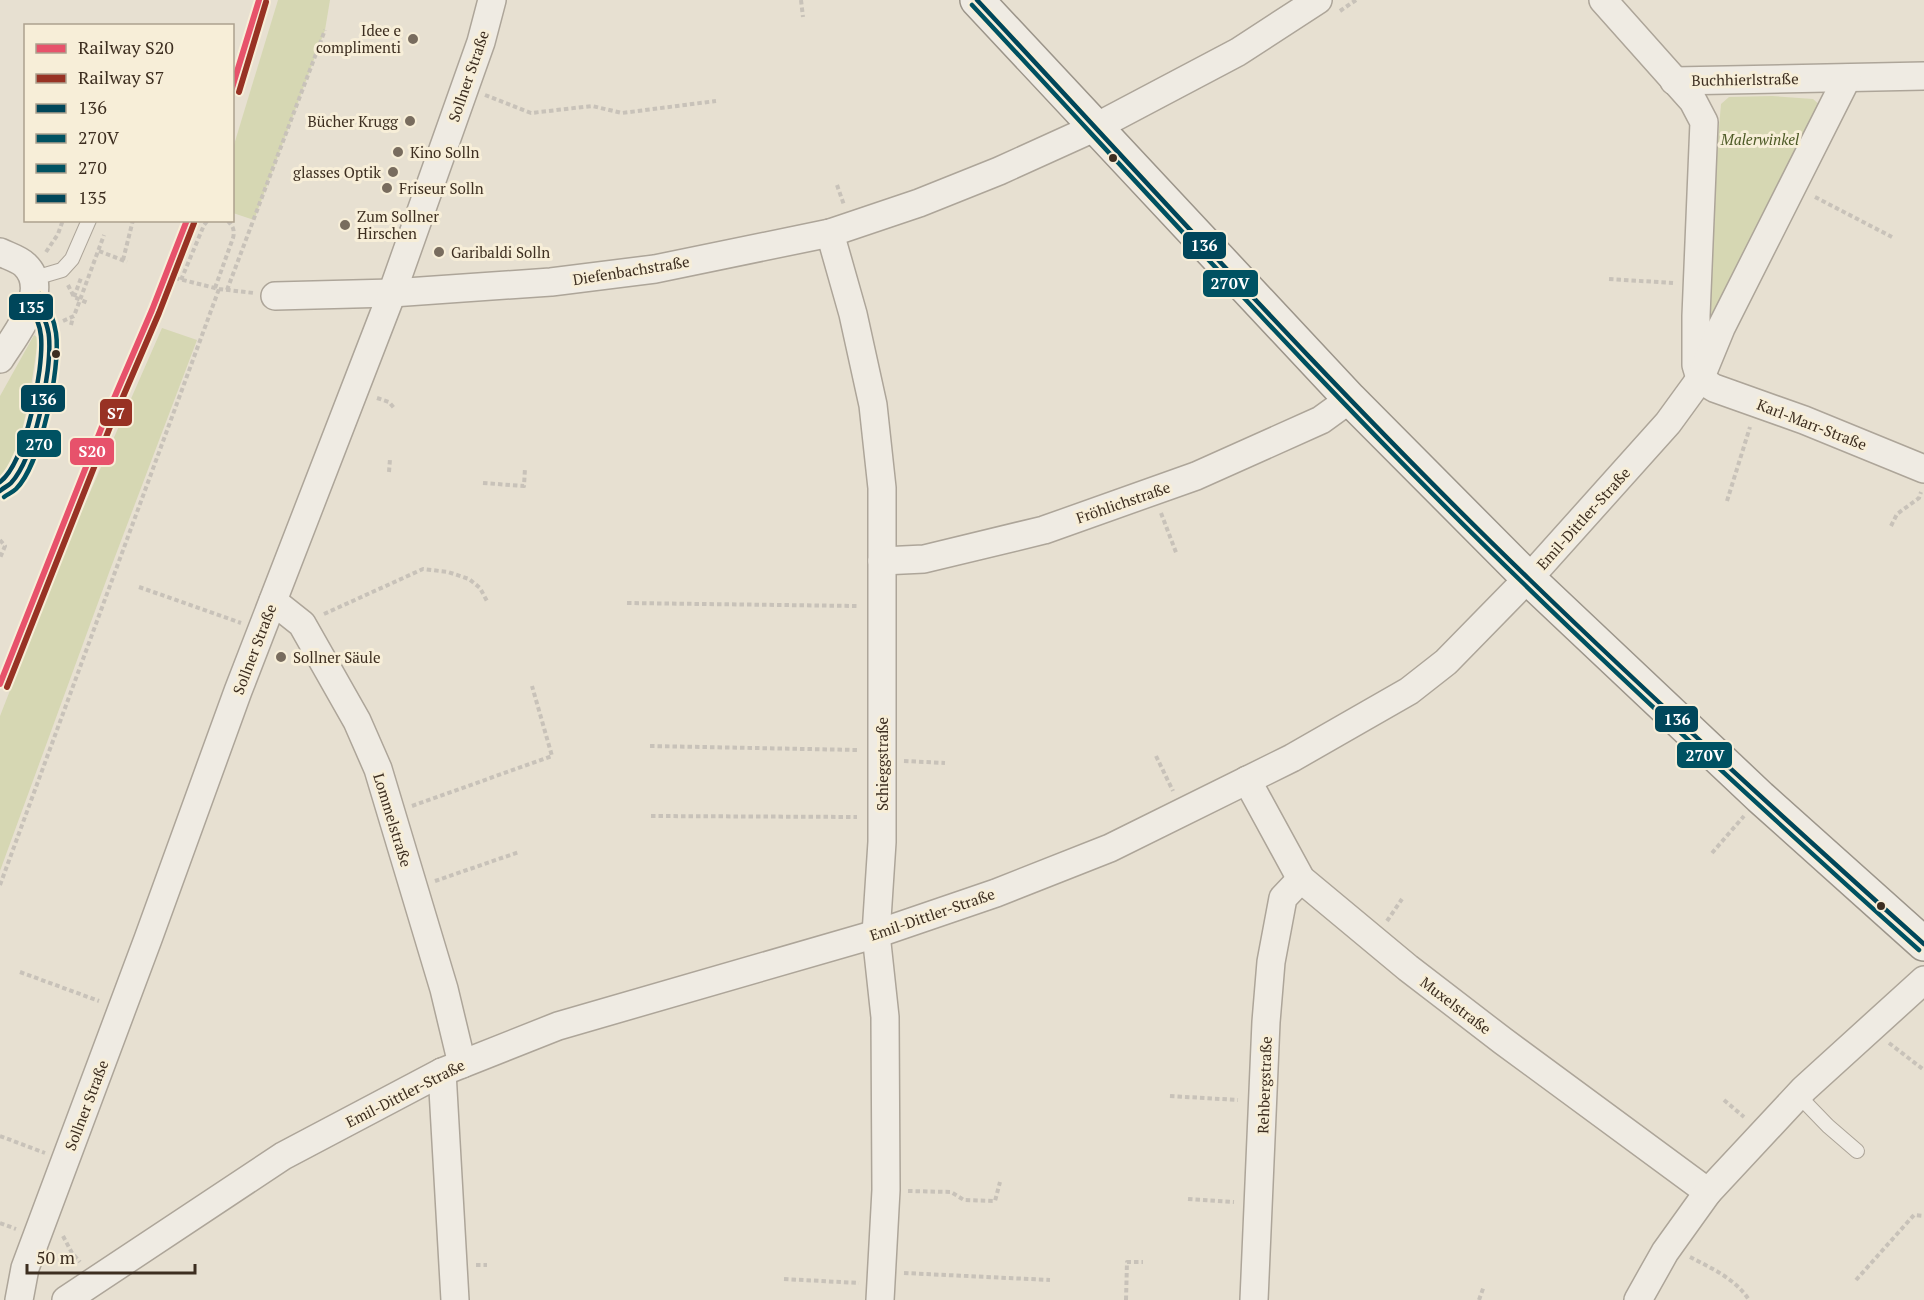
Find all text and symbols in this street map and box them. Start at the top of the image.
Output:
place label: Idee e complimenti [316,20,401,57]
legend [24,24,234,222]
street label: Sollner Straße [443,28,493,124]
marker: Idee e complimenti [406,32,420,46]
text: Railway S20 [78,35,174,59]
text: Railway S7 [78,65,164,89]
street label: Buchhierlstraße [1691,68,1799,90]
text: 136 [78,95,107,119]
place label: Bücher Krugg [308,111,399,131]
marker: Bücher Krugg [403,114,417,128]
text: 270V [78,125,120,149]
park label: Malerwinkel [1720,129,1800,149]
place label: Kino Solln [410,142,479,162]
marker: Kino Solln [391,145,405,159]
unlabelled marker [1107,152,1119,164]
text: 270 [78,155,107,179]
place label: glasses Optik [293,162,381,182]
marker: glasses Optik [386,165,400,179]
place label: Friseur Solln [399,178,484,198]
marker: Friseur Solln [380,181,394,195]
text: 135 [78,185,107,209]
place label: Zum Sollner Hirschen [357,206,439,243]
marker: Zum Sollner Hirschen [338,218,352,232]
line badge: 136 [1182,231,1227,260]
text: 136 [1190,234,1218,256]
place label: Garibaldi Solln [451,242,550,262]
marker: Garibaldi Solln [432,245,446,259]
street label: Diefenbachstraße [571,251,691,289]
line badge: 270V [1202,269,1259,298]
text: 270V [1211,272,1250,294]
line badge: 135 [8,293,54,321]
text: 135 [17,296,45,318]
unlabelled marker [50,348,62,360]
line badge: 136 [20,384,66,413]
text: 136 [29,388,57,410]
street label: Karl-Marr-Straße [1754,394,1870,454]
line badge: S7 [99,398,133,427]
text: S7 [107,402,125,424]
line badge: 270 [16,429,62,458]
text: 270 [25,433,53,455]
line badge: S20 [69,437,115,466]
text: S20 [78,440,106,462]
street label: Emil-Dittler-Straße [1532,463,1634,573]
street label: Fröhlichstraße [1073,477,1173,527]
street label: Sollner Straße [228,601,280,697]
place label: Sollner Säule [293,647,381,667]
marker: Sollner Säule [274,650,288,664]
line badge: 136 [1654,705,1699,733]
text: 136 [1663,708,1691,730]
street label: Schieggstraße [872,717,892,811]
line badge: 270V [1676,741,1733,769]
text: 270V [1686,744,1725,766]
street label: Lommelstraße [369,771,417,869]
street label: Emil-Dittler-Straße [867,883,997,945]
unlabelled marker [1875,900,1887,912]
street label: Muxelstraße [1417,972,1495,1038]
street label: Rehbergstraße [1252,1036,1276,1134]
street label: Emil-Dittler-Straße [342,1054,468,1132]
street label: Sollner Straße [60,1057,112,1153]
scale bar [27,1237,195,1275]
text: 50 m [36,1245,76,1269]

